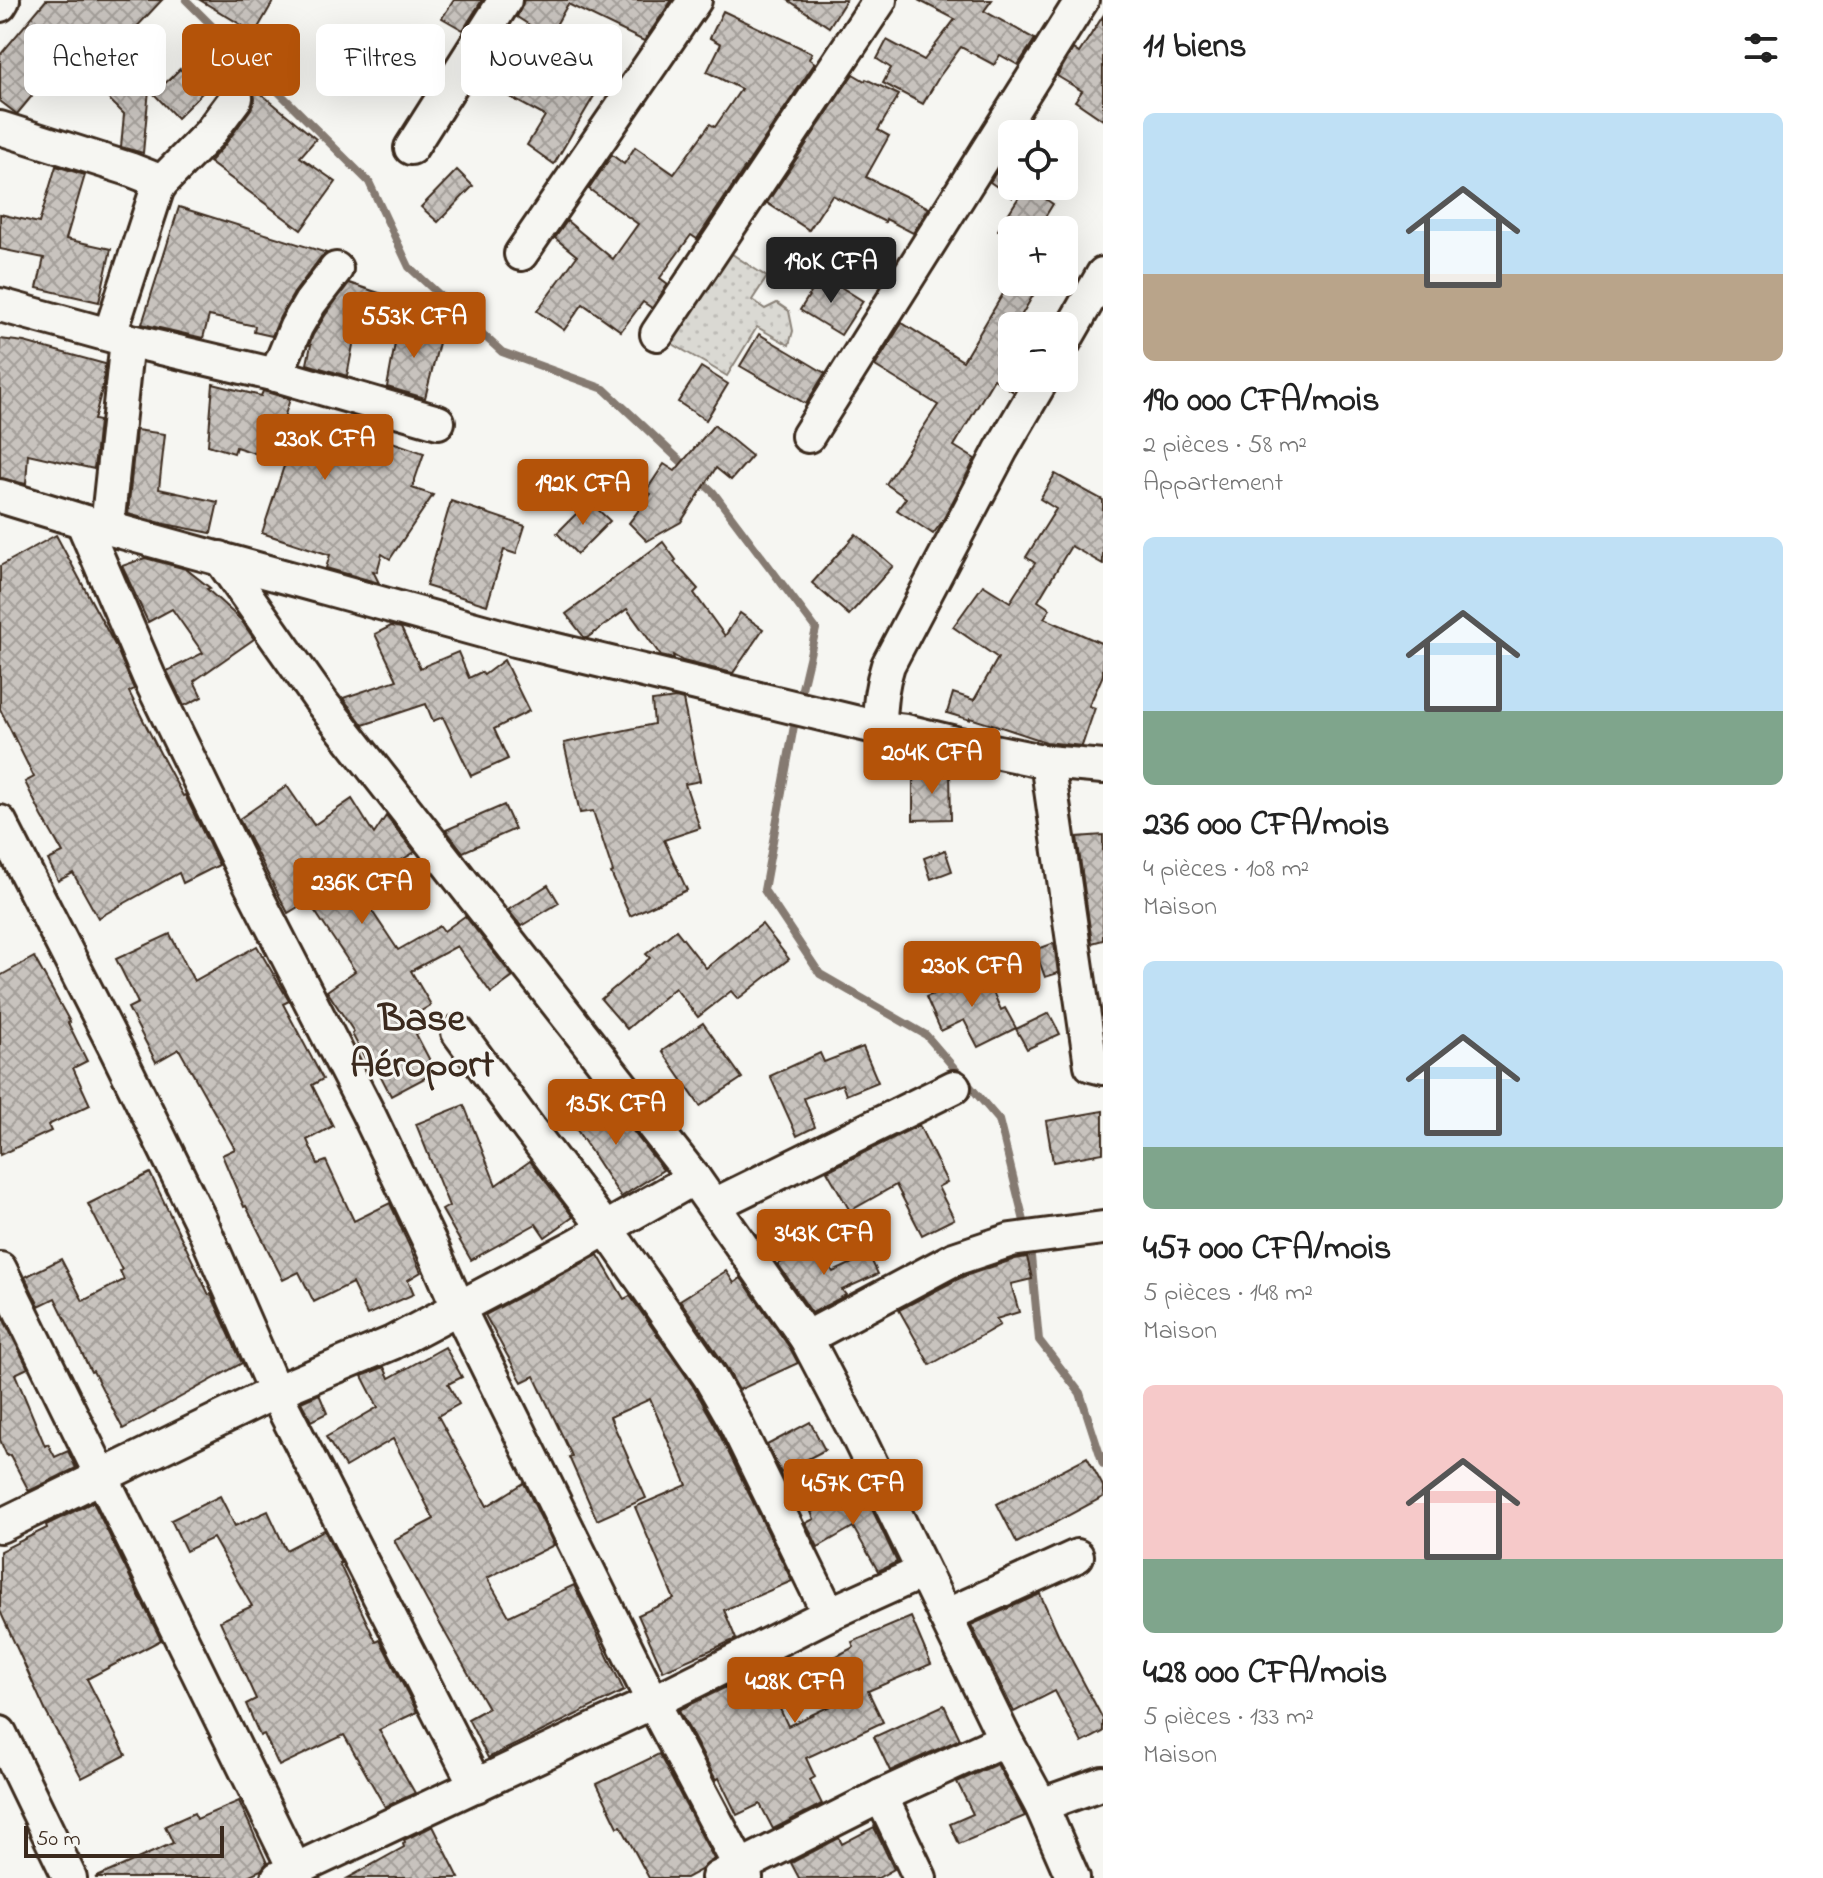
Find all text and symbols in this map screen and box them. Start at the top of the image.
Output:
text: 11 biens [1143,23,1247,73]
chip: Acheter [24,24,166,96]
chip: Louer [182,24,300,96]
chip: Filtres [316,24,445,96]
chip: Nouveau [461,24,622,96]
icon: filters [1739,26,1783,70]
map controls [998,120,1078,392]
button: locate [998,120,1078,200]
icon: home [1391,165,1535,309]
button: + [998,216,1078,296]
pin: 190K CFA [748,237,914,305]
text: 190K CFA [784,244,878,282]
pin: 553K CFA [331,292,497,360]
text: 553K CFA [361,299,467,337]
button: − [998,312,1078,392]
text: 190 000 CFA/mois [1143,377,1379,427]
pin: 230K CFA [242,414,408,482]
text: 230K CFA [274,421,376,459]
text: 2 pièces · 58 m² [1143,427,1307,465]
pin: 192K CFA [500,459,666,527]
text: Appartement [1143,465,1283,503]
text: 192K CFA [535,466,631,504]
icon: home [1391,589,1535,733]
pin: 204K CFA [849,728,1015,796]
text: 204K CFA [881,735,983,773]
text: 236 000 CFA/mois [1143,801,1390,851]
text: 4 pièces · 108 m² [1143,851,1309,889]
pin: 236K CFA [279,858,445,926]
text: 236K CFA [311,865,413,903]
text: Maison [1143,889,1217,927]
pin: 230K CFA [889,941,1055,1009]
text: 230K CFA [921,948,1023,986]
district label: Base Aéroport [350,991,495,1096]
icon: home [1391,1013,1535,1157]
pin: 135K CFA [533,1079,699,1147]
text: 135K CFA [566,1086,666,1124]
pin: 343K CFA [741,1209,907,1277]
text: 343K CFA [775,1216,873,1254]
text: 457 000 CFA/mois [1143,1225,1391,1275]
text: 5 pièces · 148 m² [1143,1275,1313,1313]
text: Maison [1143,1313,1217,1351]
icon: home [1391,1437,1535,1581]
pin: 457K CFA [770,1459,936,1527]
text: 457K CFA [802,1466,904,1504]
text: 428 000 CFA/mois [1143,1649,1387,1699]
pin: 428K CFA [712,1657,878,1725]
text: 428K CFA [745,1664,845,1702]
text: 5 pièces · 133 m² [1143,1699,1314,1737]
text: Maison [1143,1737,1217,1775]
scale bar [24,1822,224,1858]
text: 50 m [36,1824,81,1856]

